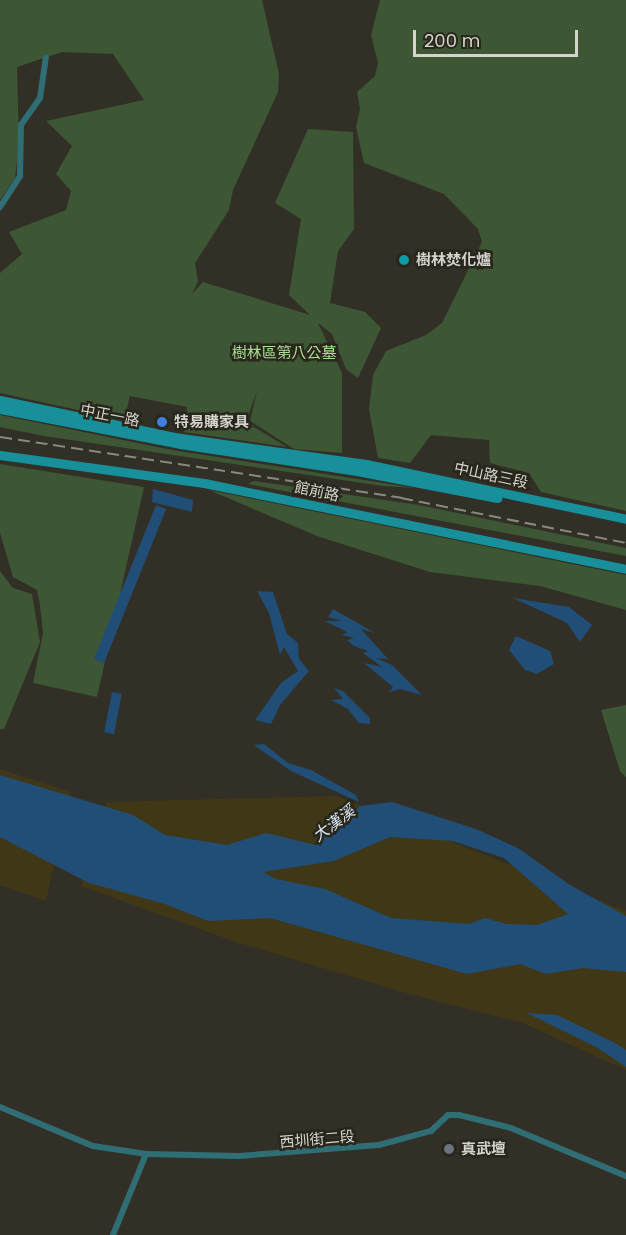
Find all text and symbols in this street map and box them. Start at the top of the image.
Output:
scale bar [416,18,581,56]
text: 200 m [424,28,480,53]
place label: 樹林焚化爐 [416,251,491,269]
marker: 樹林焚化爐 [397,253,411,267]
park label: 樹林區第八公墓 [232,344,336,362]
street label: 中正一路 [79,400,141,430]
place label: 特易購家具 [174,413,249,431]
marker: 特易購家具 [155,415,169,429]
street label: 中山路三段 [452,458,530,492]
street label: 館前路 [293,478,341,504]
water label: 大漢溪 [309,802,359,846]
street label: 西圳街二段 [279,1127,355,1151]
place label: 真武壇 [461,1140,506,1158]
marker: 真武壇 [442,1142,456,1156]

